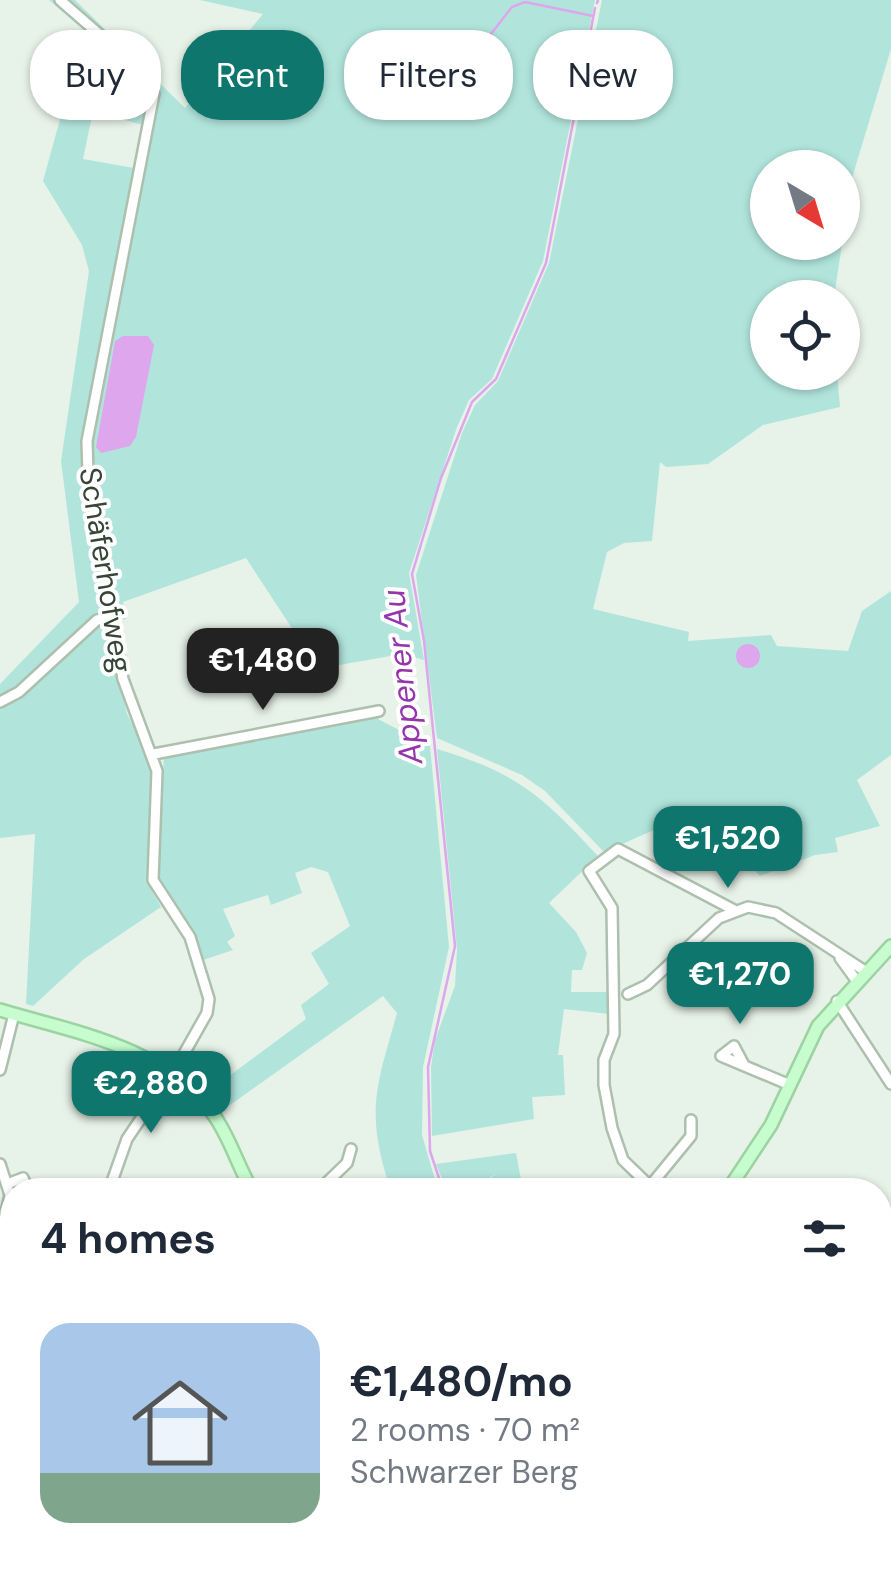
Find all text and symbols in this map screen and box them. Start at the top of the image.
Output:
chip: Buy [30,30,161,120]
chip: Rent [181,30,324,120]
chip: Filters [344,30,513,120]
chip: New [533,30,673,120]
north arrow [750,150,860,260]
map controls [750,150,860,390]
button: locate [750,280,860,390]
street label: Schäferhofweg [71,465,141,675]
water label: Appener Au [372,587,432,768]
pin: €1,480 [182,628,344,713]
text: €1,480 [209,639,317,681]
pin: €1,520 [647,806,809,891]
text: €1,520 [675,817,781,859]
pin: €1,270 [659,942,821,1027]
text: €1,270 [689,953,791,995]
pin: €2,880 [70,1051,232,1136]
text: €2,880 [94,1062,208,1104]
text: 4 homes [40,1211,216,1266]
icon: filters [797,1211,852,1266]
text: €1,480/mo [350,1354,573,1409]
icon: home [120,1363,240,1483]
text: 2 rooms · 70 m² [350,1409,580,1451]
text: Schwarzer Berg [350,1451,578,1493]

